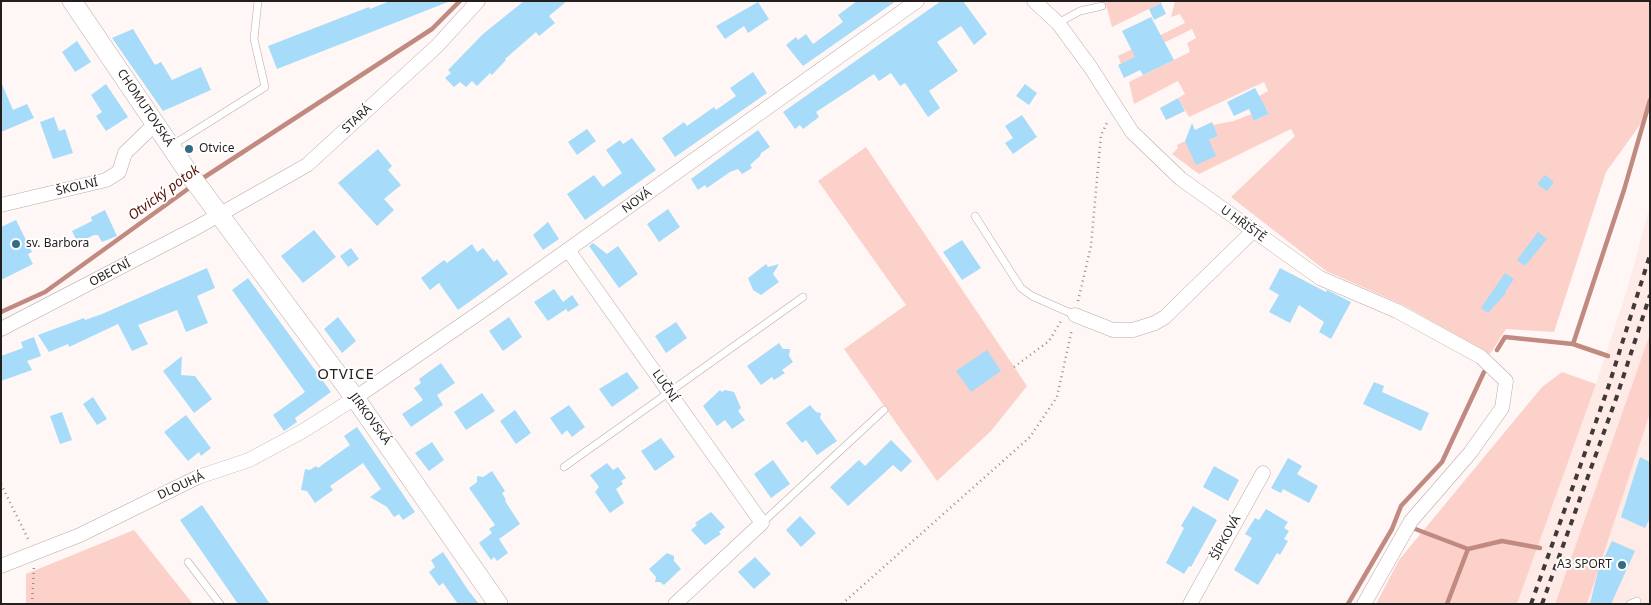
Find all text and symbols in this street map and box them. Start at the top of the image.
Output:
street label: CHOMUTOVSKÁ [114,67,176,149]
street label: STARÁ [339,102,375,136]
place label: Otvice [199,142,234,156]
marker: Otvice [183,143,195,155]
water label: Otvický potok [125,162,203,224]
street label: ŠKOLNÍ [55,175,99,199]
street label: NOVÁ [620,186,654,216]
street label: U HŘIŠTĚ [1218,203,1268,245]
place label: sv. Barbora [26,237,89,251]
marker: sv. Barbora [10,238,22,250]
street label: OBECNÍ [87,256,133,290]
district label: OTVICE [316,366,376,384]
street label: LUČNÍ [649,367,681,405]
street label: JIRKOVSKÁ [347,390,393,448]
street label: DLOUHÁ [156,469,206,503]
street label: ŠÍPKOVÁ [1208,513,1244,563]
place label: A3 SPORT [1557,558,1612,572]
marker: A3 SPORT [1616,559,1628,571]

